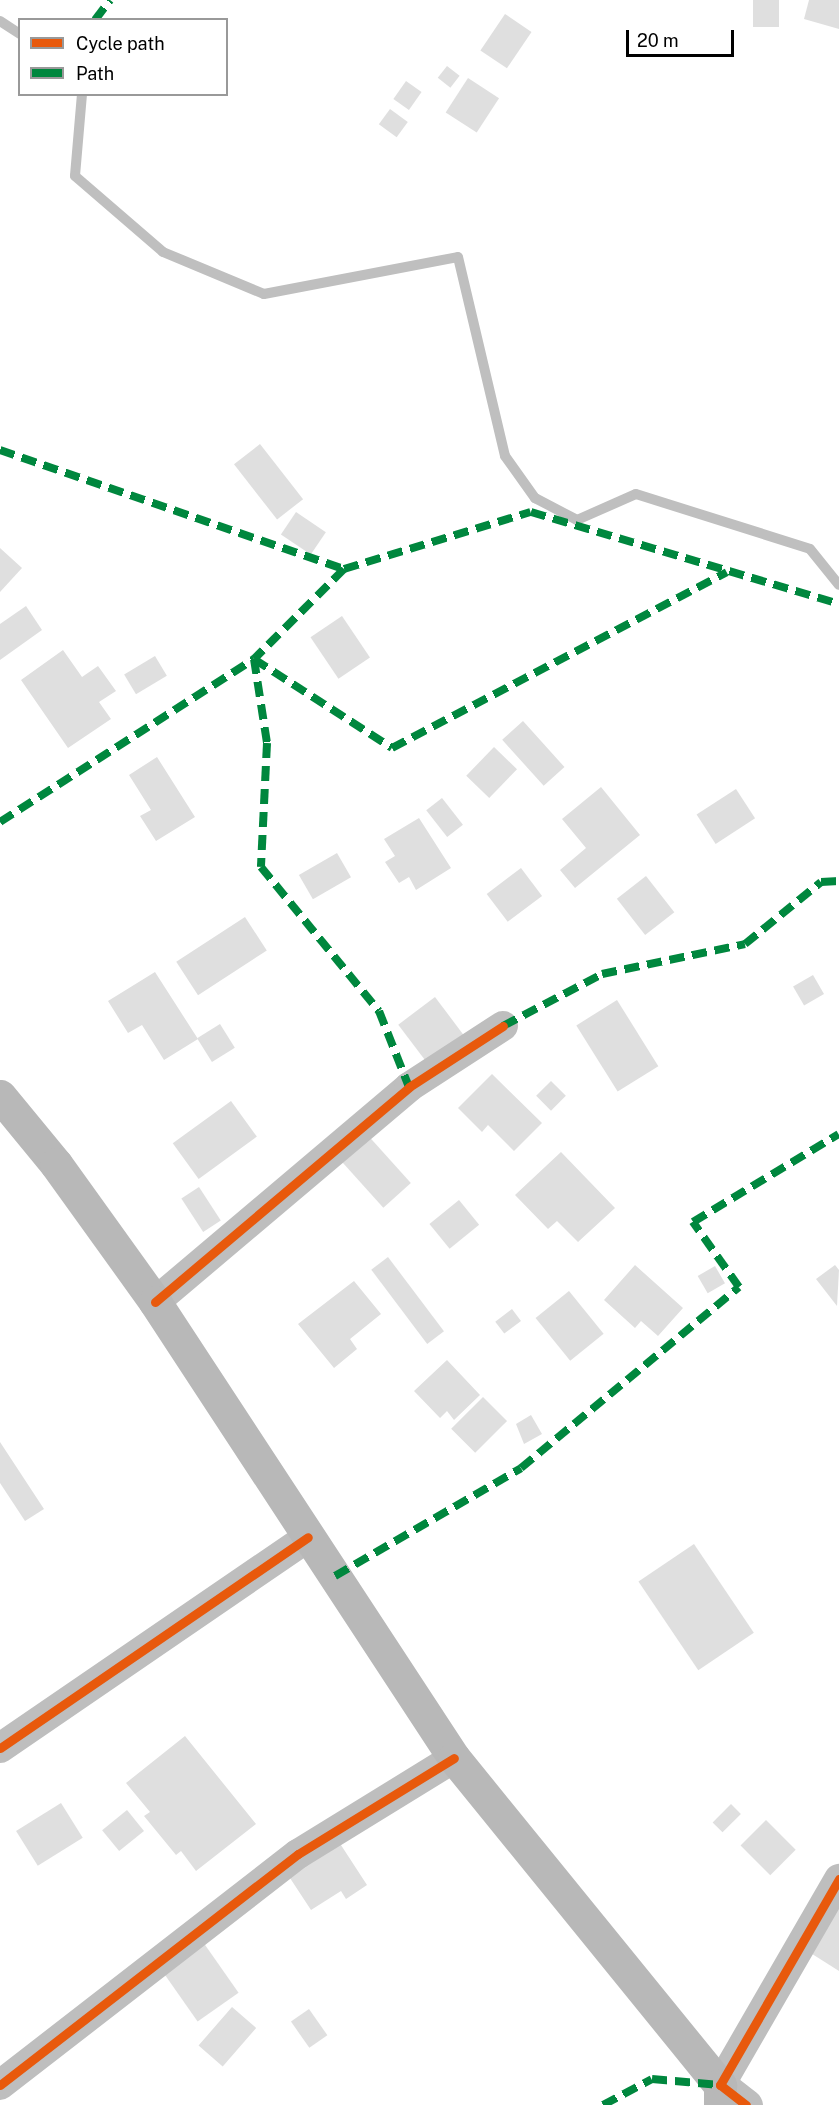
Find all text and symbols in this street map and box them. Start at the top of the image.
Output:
legend [18,18,228,96]
scale bar [629,18,737,56]
text: 20 m [637,30,679,51]
text: Cycle path [76,33,165,54]
text: Path [76,63,114,84]

